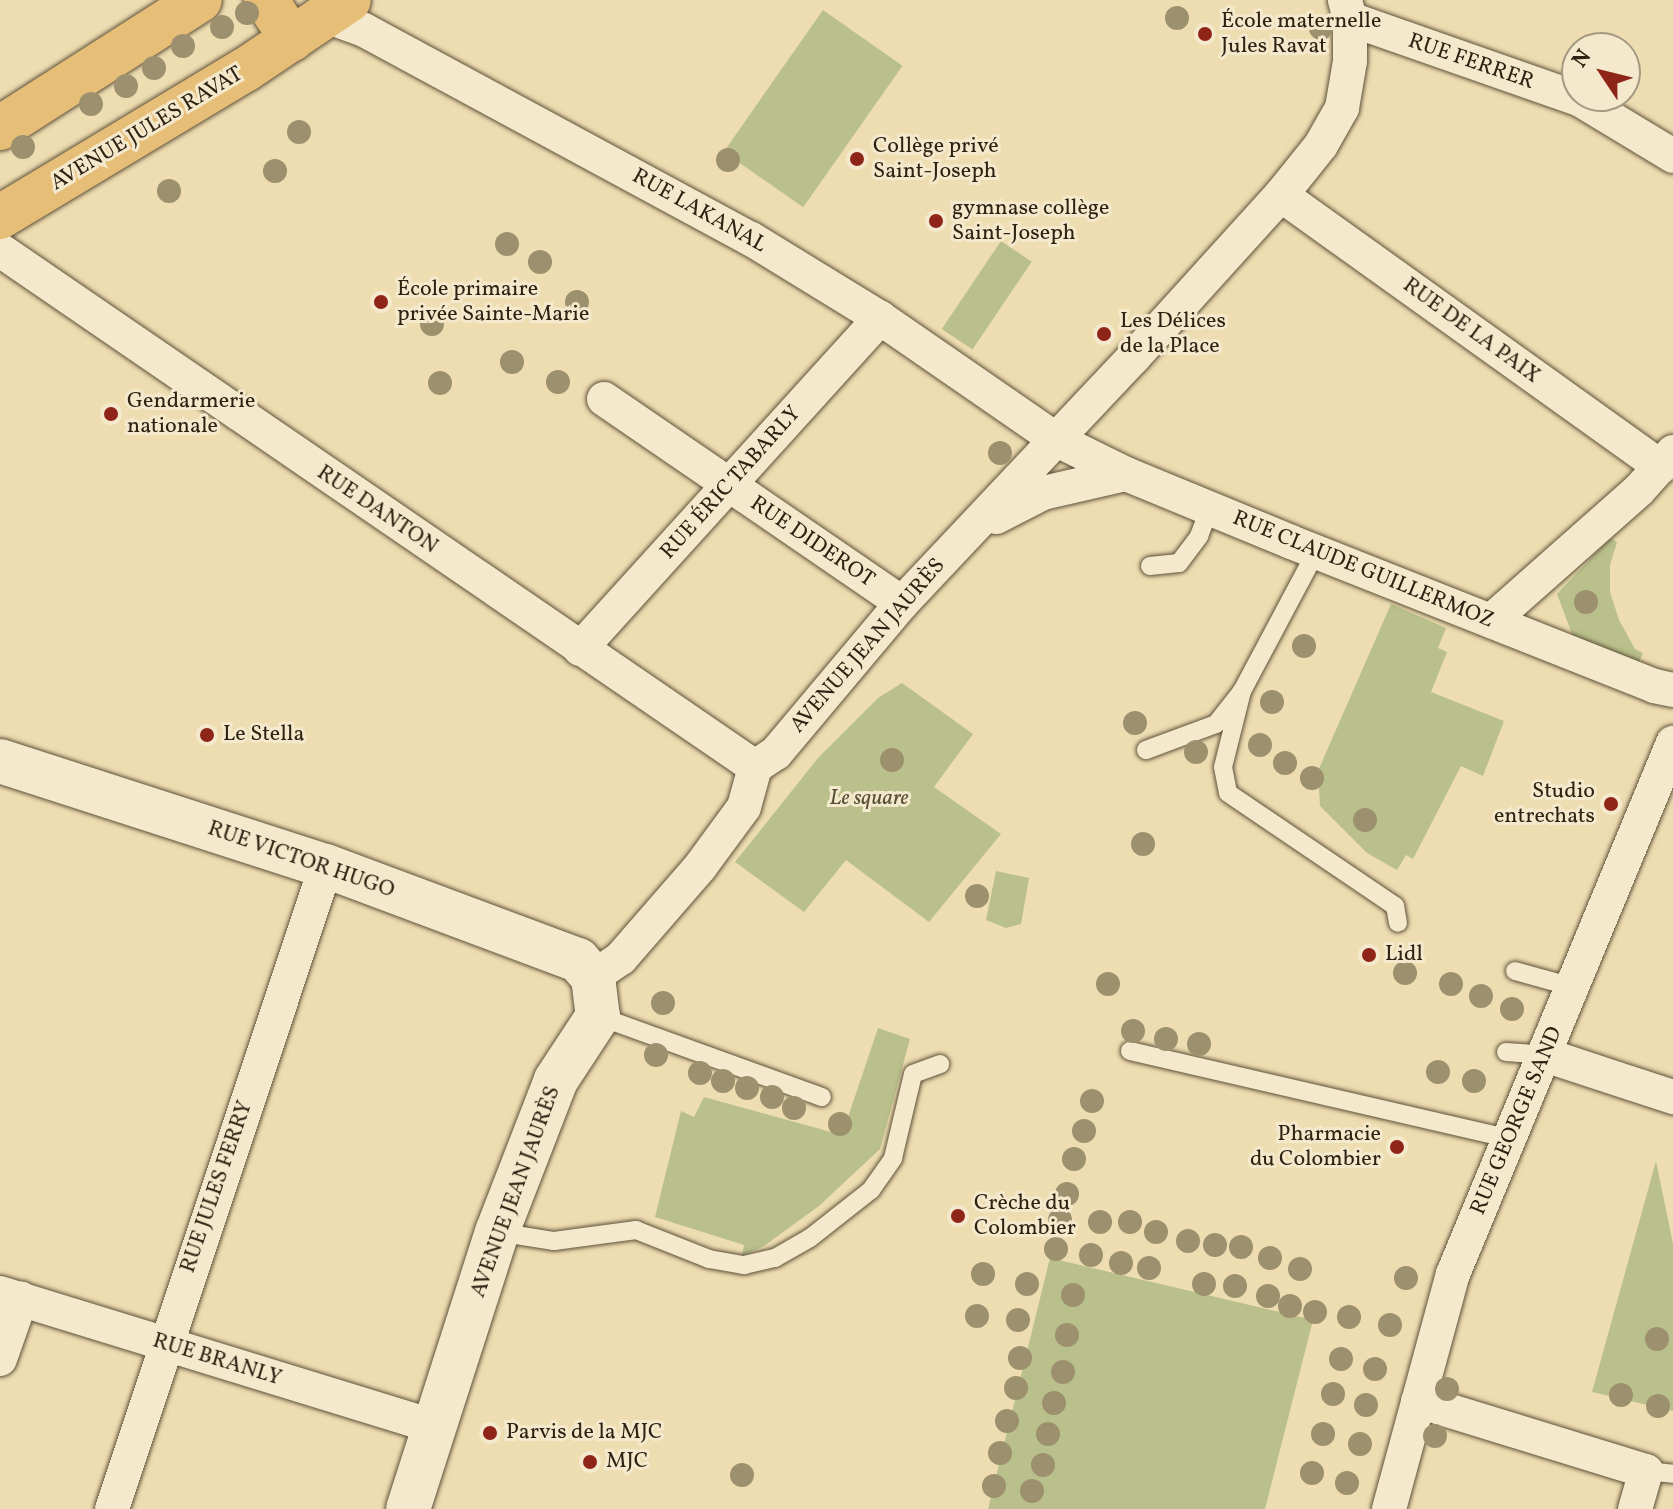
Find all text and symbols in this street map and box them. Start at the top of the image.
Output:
place label: École maternelle Jules Ravat [1221,8,1381,60]
marker: École maternelle Jules Ravat [1196,25,1214,43]
street label: RUE FERRER [1405,28,1537,96]
north arrow [1561,32,1641,112]
text: N [1565,44,1600,75]
street label: AVENUE JULES RAVAT [46,61,248,197]
place label: Collège privé Saint-Joseph [873,133,999,184]
marker: Collège privé Saint-Joseph [848,150,866,168]
street label: RUE LAKANAL [627,163,771,259]
place label: gymnase collège Saint-Joseph [952,195,1110,246]
marker: gymnase collège Saint-Joseph [927,212,945,230]
street label: RUE DE LA PAIX [1397,272,1545,390]
place label: École primaire privée Sainte-Marie [397,276,589,328]
marker: École primaire privée Sainte-Marie [372,293,390,311]
place label: Les Délices de la Place [1120,308,1226,360]
marker: Les Délices de la Place [1095,325,1113,343]
place label: Gendarmerie nationale [127,388,255,440]
street label: RUE ÉRIC TABARLY [655,401,807,565]
marker: Gendarmerie nationale [102,405,120,423]
street label: RUE DANTON [312,460,442,560]
street label: RUE DIDEROT [745,491,879,593]
street label: RUE CLAUDE GUILLERMOZ [1229,505,1497,635]
street label: AVENUE JEAN JAURÈS [785,553,951,739]
place label: Le Stella [223,722,304,748]
marker: Le Stella [198,726,216,744]
place label: Studio entrechats [1494,778,1595,830]
park label: Le square [829,786,909,812]
marker: Studio entrechats [1602,795,1620,813]
street label: RUE VICTOR HUGO [204,816,398,904]
place label: Lidl [1385,942,1423,968]
marker: Lidl [1360,946,1378,964]
street label: RUE GEORGE SAND [1465,1023,1569,1219]
street label: AVENUE JEAN JAURÈS [465,1083,567,1301]
street label: RUE JULES FERRY [175,1098,259,1276]
place label: Pharmacie du Colombier [1250,1121,1381,1172]
marker: Pharmacie du Colombier [1388,1138,1406,1156]
place label: Crèche du Colombier [974,1190,1076,1242]
marker: Crèche du Colombier [949,1207,967,1225]
street label: RUE BRANLY [149,1328,285,1392]
place label: Parvis de la MJC [506,1420,662,1446]
marker: Parvis de la MJC [481,1424,499,1442]
place label: MJC [606,1449,648,1475]
marker: MJC [581,1453,599,1471]

